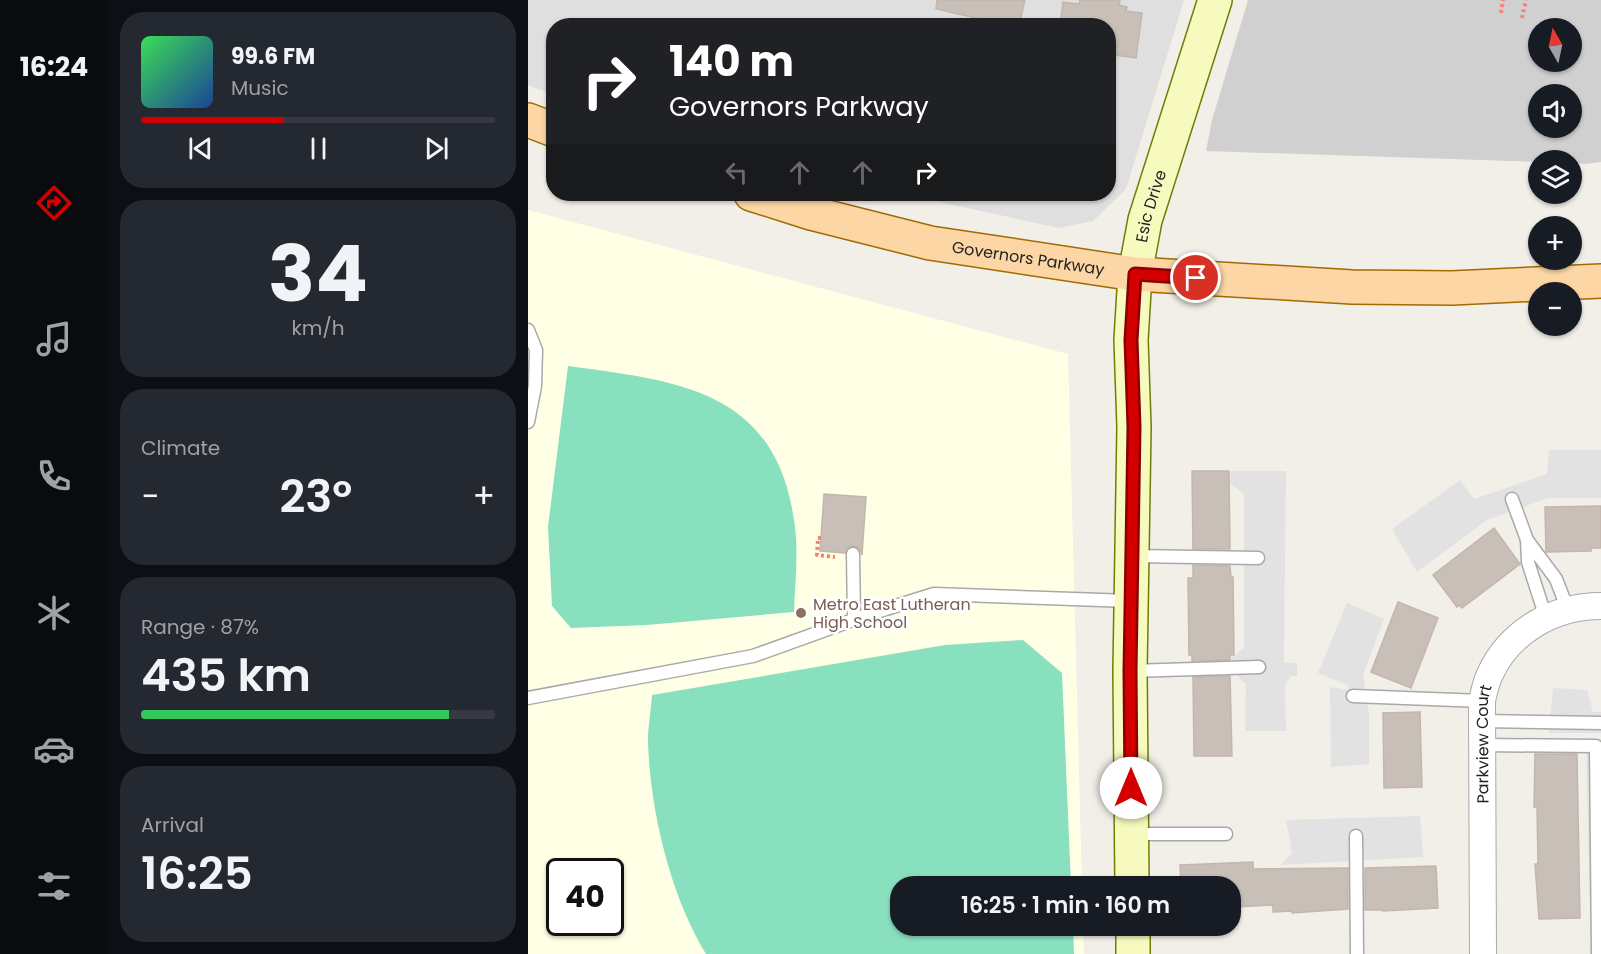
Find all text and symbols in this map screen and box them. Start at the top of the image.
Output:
north arrow [1528,18,1582,72]
map controls [1528,18,1582,336]
text: 140 m [669,32,794,91]
text: 99.6 FM [231,41,315,72]
icon: right [570,42,648,120]
text: 16:24 [20,48,88,85]
text: Music [231,74,289,102]
button: sound [1528,84,1582,138]
text: Governors Parkway [669,88,929,125]
icon: previous [184,132,217,165]
icon: pause [302,132,335,165]
icon: next [420,132,453,165]
button: layers [1528,150,1582,204]
icon: left [720,156,753,189]
icon: ahead [783,156,816,189]
icon: ahead [846,156,879,189]
icon: right [909,156,942,189]
street label: Esic Drive [1130,167,1172,244]
icon: directions [33,182,75,224]
button: + [1528,216,1582,270]
text: 34 [268,219,368,328]
street label: Governors Parkway [950,235,1106,281]
pin [1170,252,1221,303]
icon: arrive [1179,261,1212,294]
button: − [1528,282,1582,336]
text: km/h [291,314,345,342]
icon: music [33,318,75,360]
text: Climate [141,434,220,462]
icon: phone [33,455,75,497]
text: 23° [279,465,352,528]
text: − [141,473,159,520]
text: + [472,473,495,520]
icon: climate [33,592,75,634]
place label: Metro East Lutheran High School [813,593,971,634]
marker: Metro East Lutheran High School [794,606,808,620]
text: Range · 87% [141,613,259,641]
text: 435 km [141,644,311,707]
street label: Parkview Court [1471,682,1497,804]
icon: car [33,728,75,770]
position arrow [1099,756,1163,820]
text: Arrival [141,811,204,839]
text: 16:25 [141,842,253,905]
speed limit sign: 40 [546,858,624,936]
icon: filters [33,865,75,907]
text: 16:25 · 1 min · 160 m [961,890,1170,921]

